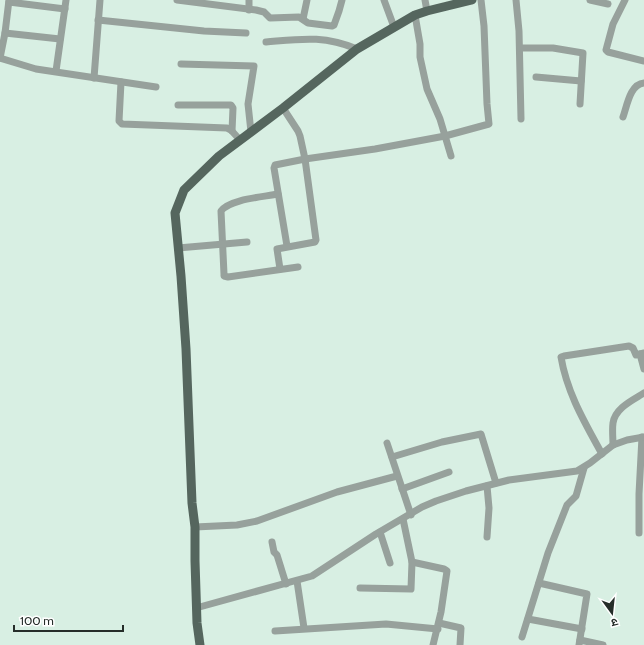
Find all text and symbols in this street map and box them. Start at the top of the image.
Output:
north arrow [592,593,632,633]
scale bar [14,607,123,633]
text: 100 m [20,613,54,628]
text: उ [609,615,620,630]

